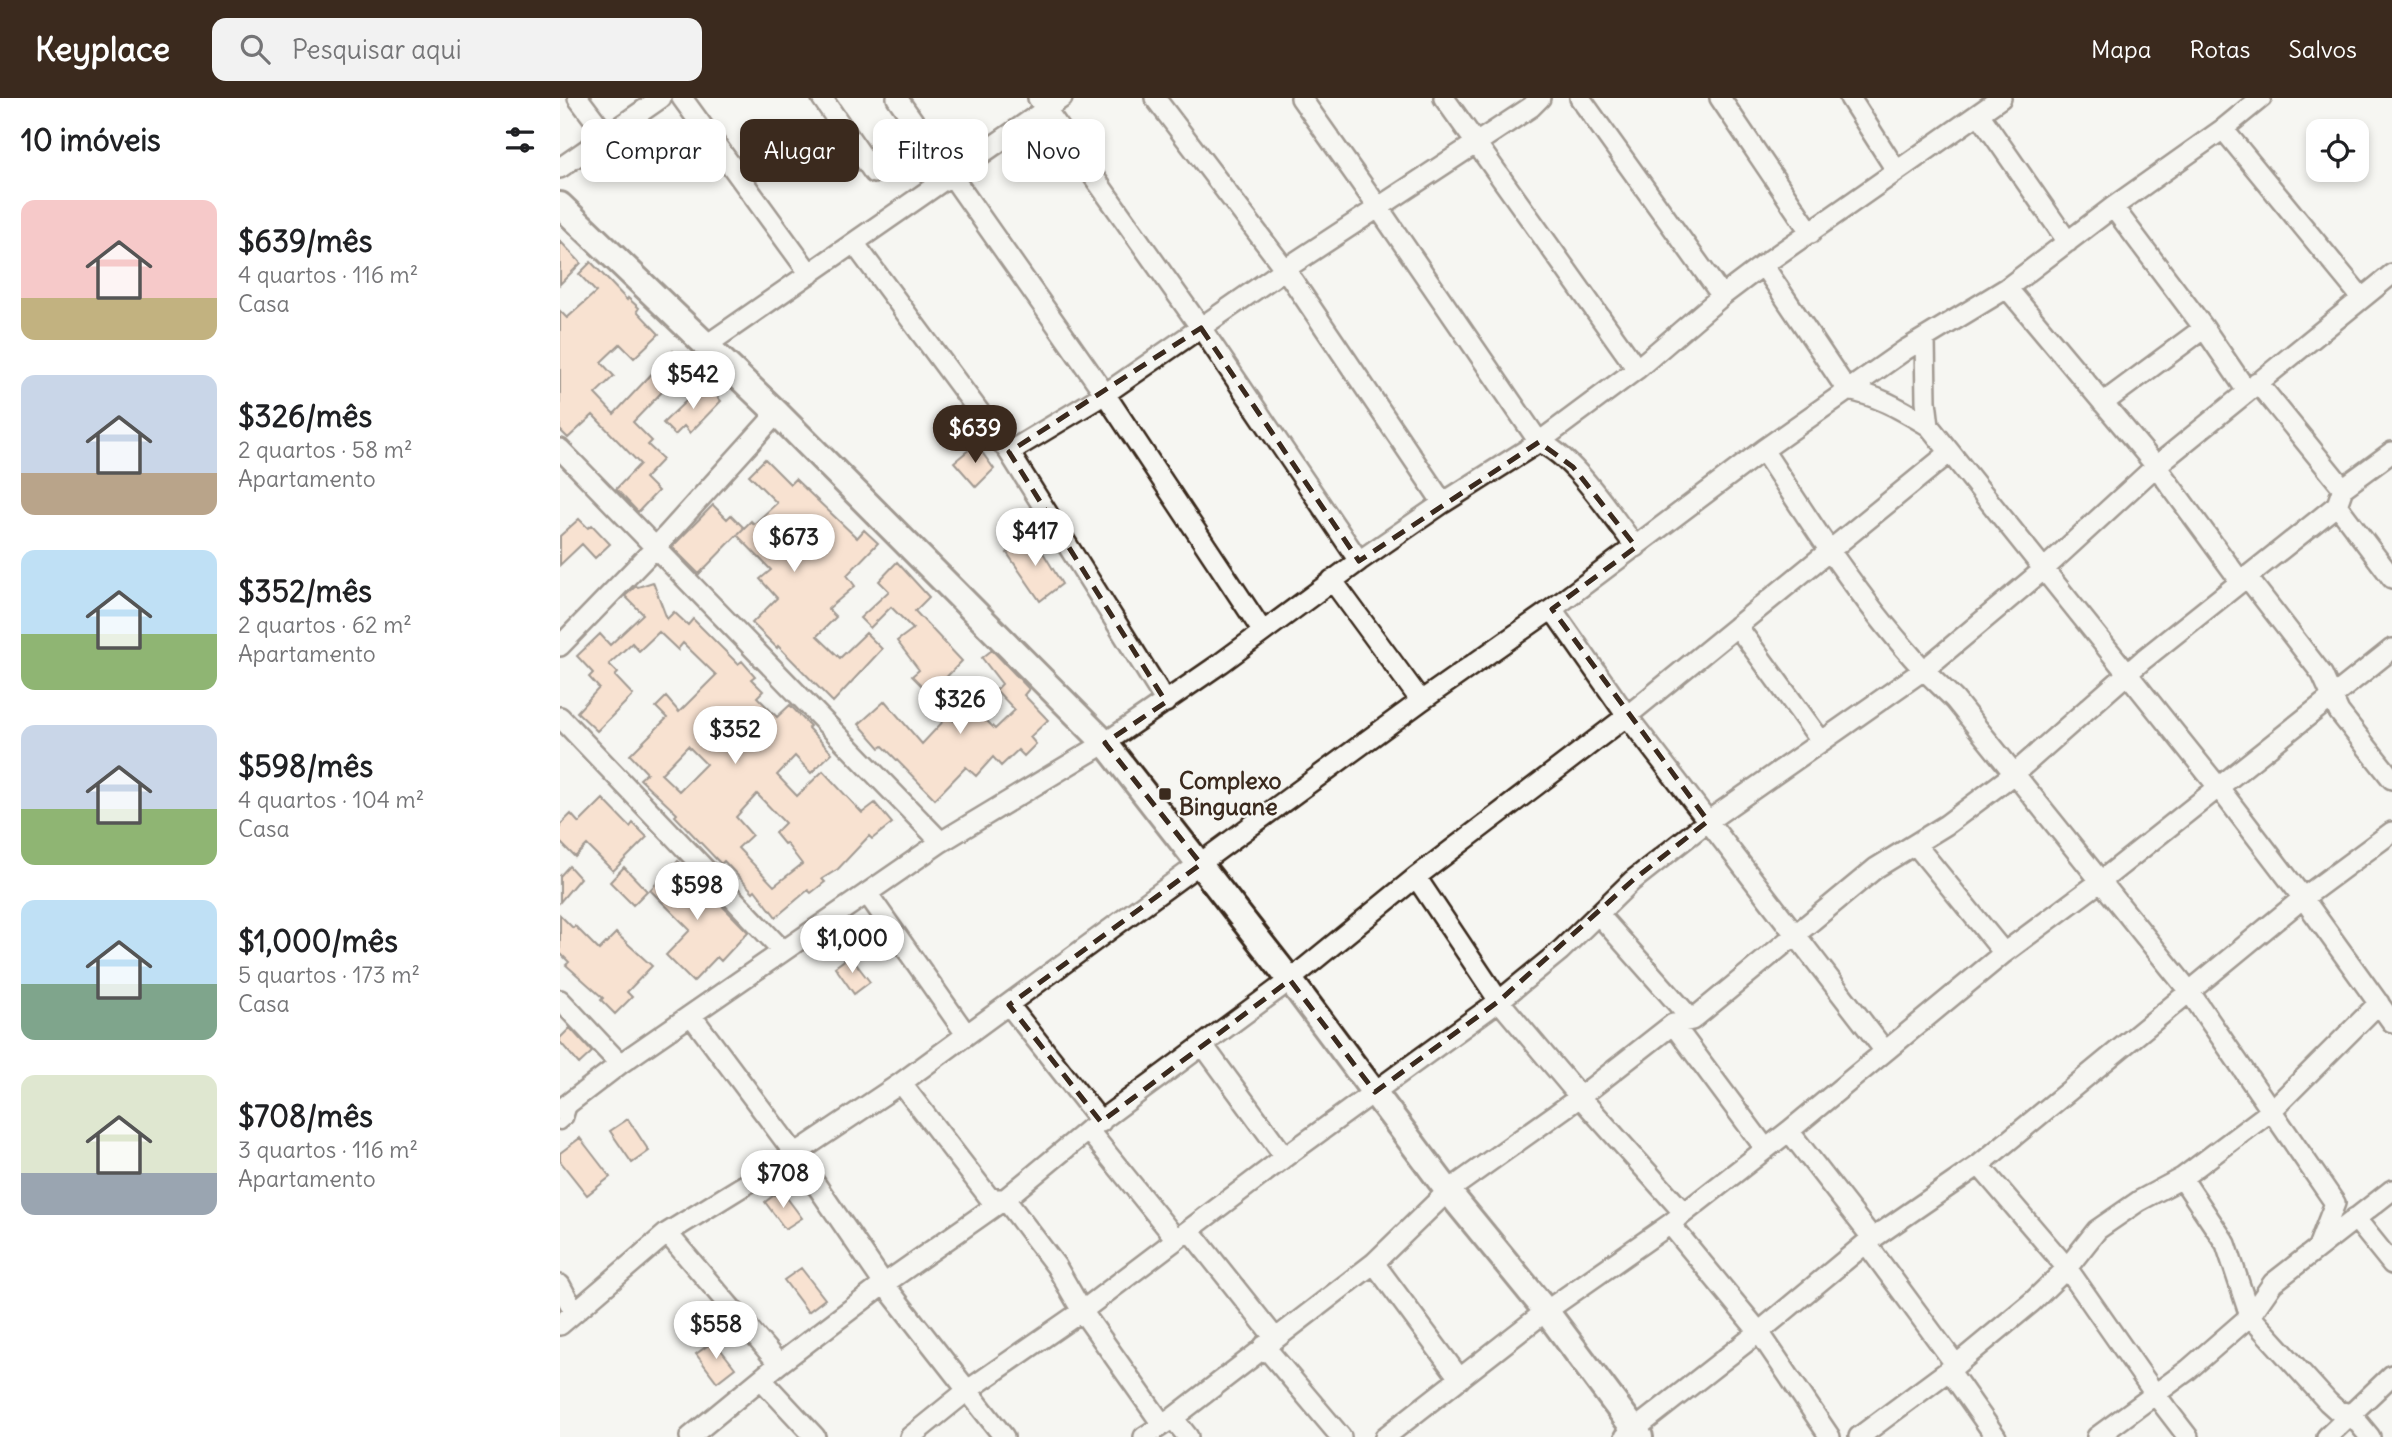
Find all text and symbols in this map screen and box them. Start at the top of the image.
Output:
search box [212,18,702,81]
text: Keyplace [35,28,170,70]
icon: search [236,30,274,68]
text: Pesquisar aqui [292,33,461,66]
text: Mapa [2091,34,2151,64]
text: Rotas [2189,34,2251,64]
text: Salvos [2289,34,2357,64]
chip: Comprar [581,119,726,182]
chip: Alugar [740,119,859,182]
chip: Filtros [873,119,988,182]
chip: Novo [1002,119,1105,182]
map controls [2306,119,2369,182]
button: locate [2306,119,2369,182]
text: 10 imóveis [21,121,161,159]
icon: filters [501,121,539,159]
text: $639/mês [238,222,372,260]
icon: home [77,228,161,312]
text: 4 quartos · 116 m² [238,260,418,289]
text: Casa [238,289,290,318]
pin: $542 [652,352,734,411]
text: $542 [667,359,719,388]
text: $326/mês [238,397,372,435]
icon: home [77,403,161,487]
pin: $639 [934,406,1016,465]
text: $639 [949,413,1001,442]
text: 2 quartos · 58 m² [238,435,413,464]
text: Apartamento [238,464,376,493]
pin: $417 [994,508,1076,568]
pin: $673 [753,514,835,574]
text: $417 [1012,516,1058,545]
text: $673 [769,522,819,551]
text: $352/mês [238,572,372,610]
icon: home [77,578,161,662]
text: 2 quartos · 62 m² [238,610,412,639]
text: Apartamento [238,639,376,668]
pin: $326 [919,676,1001,736]
text: $326 [934,684,986,713]
pin: $352 [694,706,776,766]
text: $352 [709,714,761,743]
text: $598/mês [238,747,373,785]
icon: home [77,753,161,837]
place label: Complexo Binguane [1179,766,1282,821]
text: 4 quartos · 104 m² [238,785,424,814]
marker: Complexo Binguane [1157,786,1173,802]
text: Casa [238,814,290,843]
pin: $598 [656,862,738,922]
text: $598 [671,870,723,899]
pin: $1,000 [795,916,909,975]
text: $1,000/mês [238,922,398,960]
text: $1,000 [816,923,888,952]
icon: home [77,928,161,1012]
text: 5 quartos · 173 m² [238,960,420,989]
text: Casa [238,989,290,1018]
text: $708/mês [238,1097,373,1135]
icon: home [77,1103,161,1187]
text: 3 quartos · 116 m² [238,1135,418,1164]
pin: $708 [742,1150,824,1210]
text: $708 [757,1158,809,1187]
text: Apartamento [238,1164,376,1193]
pin: $558 [675,1302,757,1361]
text: $558 [690,1309,742,1338]

